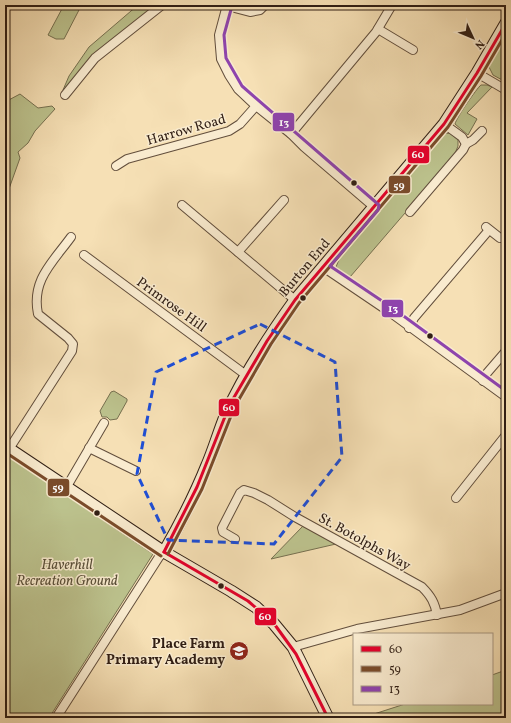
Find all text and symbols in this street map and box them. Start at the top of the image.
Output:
north arrow [453,18,493,58]
text: N [471,36,487,52]
street label: Harrow Road [145,110,228,151]
line badge: 13 [272,112,295,132]
text: 13 [279,116,289,131]
line badge: 60 [407,145,430,164]
text: 60 [412,148,425,163]
line badge: 59 [388,175,411,194]
unlabelled marker [349,178,359,188]
text: 59 [393,179,405,194]
street label: Burton End [275,235,335,301]
street label: Primrose Hill [132,273,210,337]
unlabelled marker [298,293,308,303]
line badge: 13 [381,299,404,318]
text: 13 [388,302,398,317]
unlabelled marker [425,331,435,341]
line badge: 60 [218,398,240,417]
text: 60 [223,401,236,416]
line badge: 59 [47,478,70,497]
text: 59 [52,481,64,496]
unlabelled marker [92,508,102,518]
street label: St. Botolphs Way [315,509,414,576]
park label: Haverhill Recreation Ground [16,556,118,591]
unlabelled marker [216,581,226,591]
line badge: 60 [254,607,277,626]
text: 60 [259,610,272,625]
legend [353,633,493,705]
place label: Place Farm Primary Academy [106,635,225,670]
school or university icon: Place Farm Primary Academy [228,640,250,662]
text: 60 [389,642,402,658]
text: 59 [389,662,401,678]
text: 13 [389,682,400,698]

